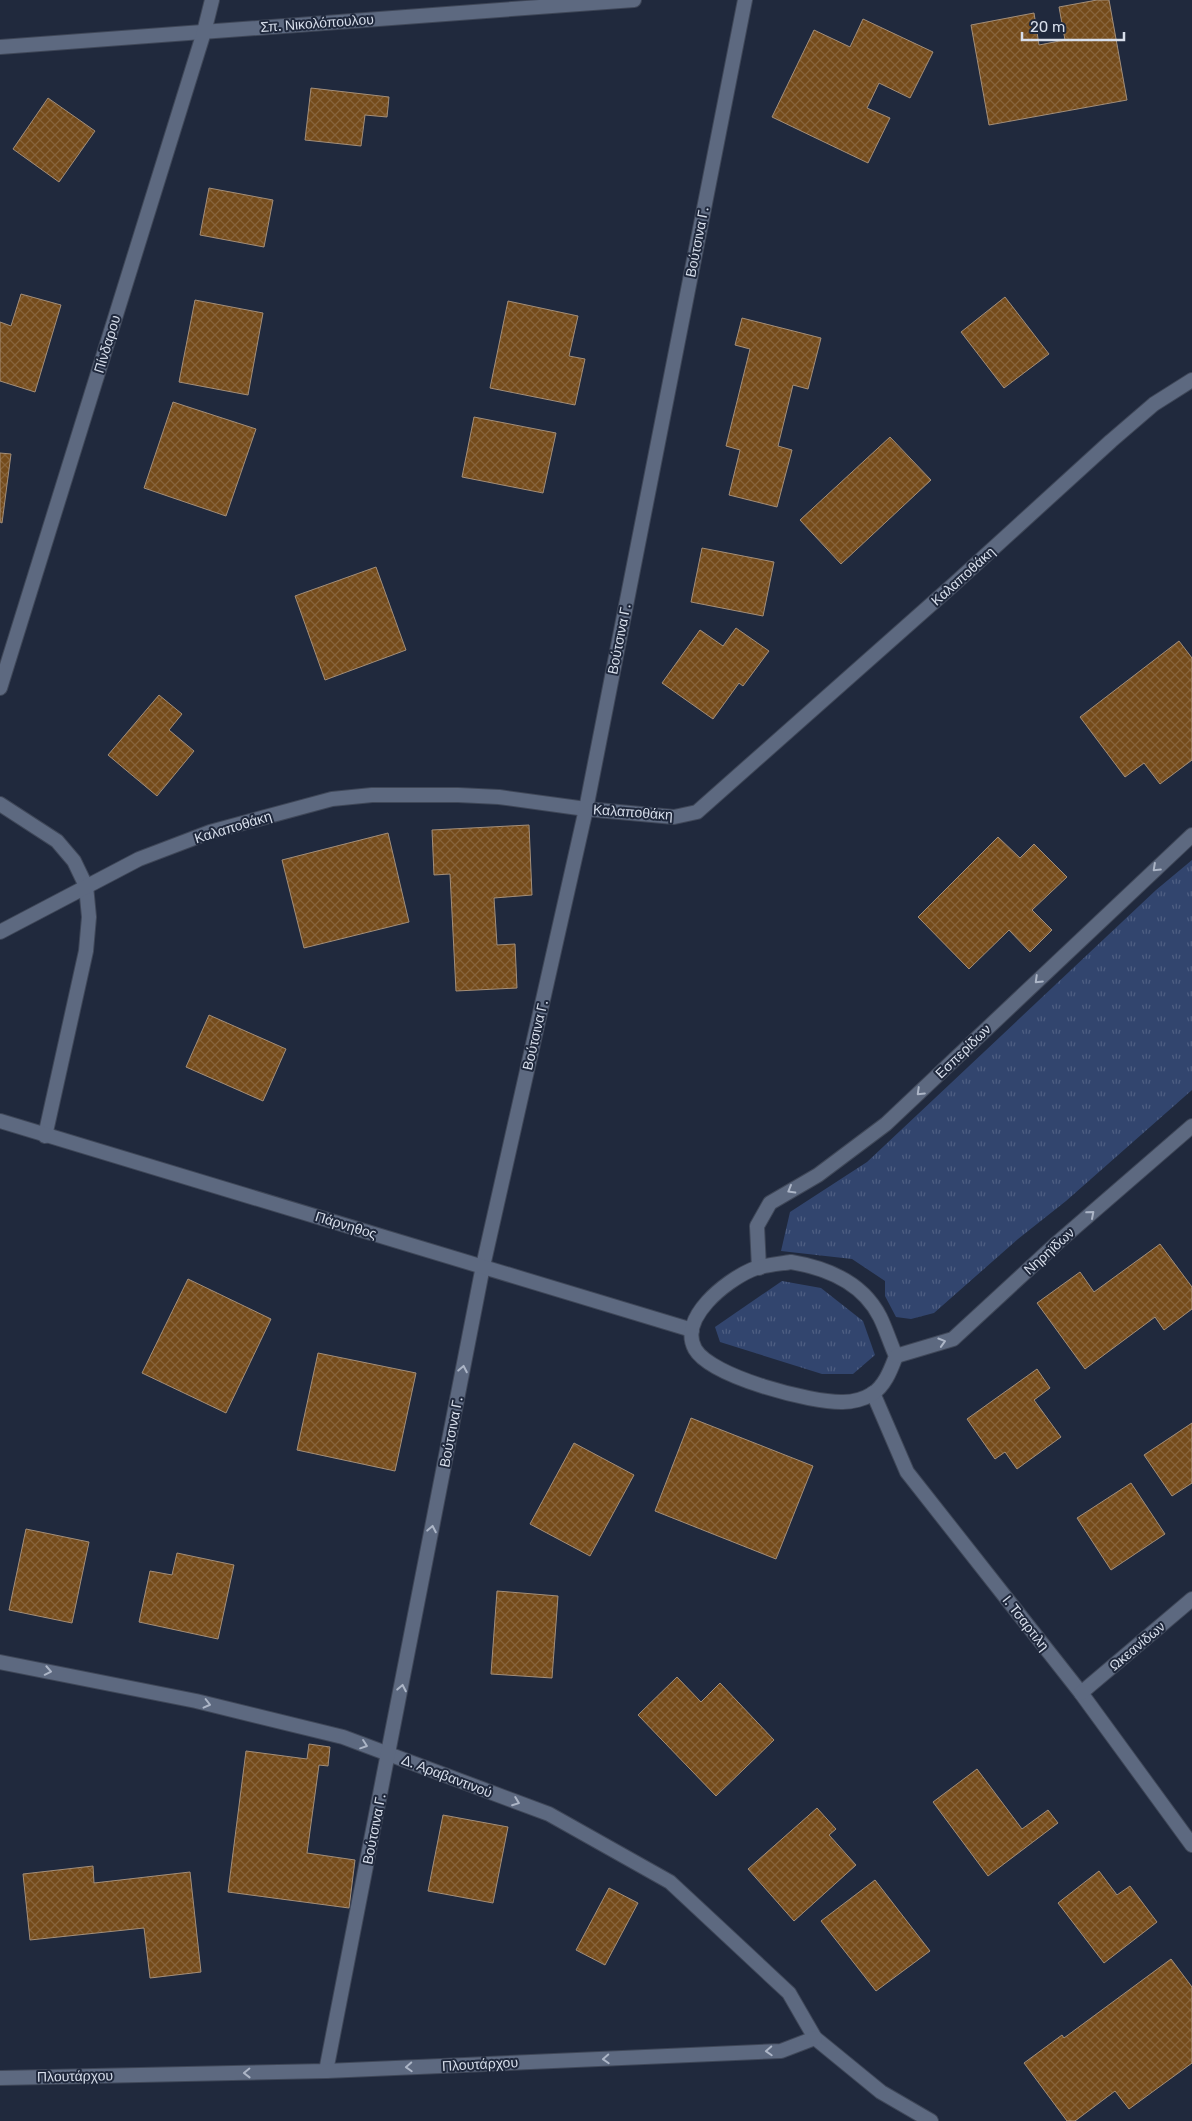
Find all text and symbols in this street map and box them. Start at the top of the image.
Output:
scale bar [1022,10,1124,42]
street label: Σπ. Νικολόπουλου [260,11,374,36]
text: 20 m [1030,18,1065,36]
street label: Βούτσινα Γ. [682,205,713,279]
street label: Πίνδαρου [91,313,124,375]
street label: Καλαποθάκη [928,543,999,609]
street label: Βούτσινα Γ. [604,602,635,676]
street label: Καλαποθάκη [592,801,673,824]
street label: Καλαποθάκη [192,808,274,847]
one-way arrow [1153,862,1162,871]
one-way arrow [1034,974,1043,983]
street label: Βούτσινα Γ. [519,998,552,1072]
street label: Εσπερίδων [932,1021,995,1082]
one-way arrow [917,1086,926,1095]
one-way arrow [788,1183,797,1193]
street label: Πάρνηθος [313,1208,379,1243]
one-way arrow [1086,1211,1095,1220]
street label: Νηρηϊδων [1020,1224,1078,1279]
one-way arrow [938,1337,946,1347]
one-way arrow [457,1365,468,1373]
street label: Βούτσινα Γ. [436,1395,467,1469]
one-way arrow [427,1524,437,1533]
street label: Ι. Τσαρτιλη [999,1592,1053,1654]
street label: Ωκεανίδων [1106,1618,1169,1675]
one-way arrow [43,1665,52,1676]
one-way arrow [396,1684,406,1693]
one-way arrow [203,1698,211,1708]
one-way arrow [359,1739,368,1749]
street label: Δ. Αραβαντινού [399,1751,495,1802]
street label: Βούτσινα Γ. [359,1792,390,1866]
one-way arrow [511,1796,520,1806]
one-way arrow [764,2046,772,2057]
one-way arrow [602,2053,610,2064]
street label: Πλουτάρχου [442,2054,518,2075]
one-way arrow [405,2062,413,2073]
street label: Πλουτάρχου [37,2067,113,2086]
one-way arrow [242,2067,250,2078]

